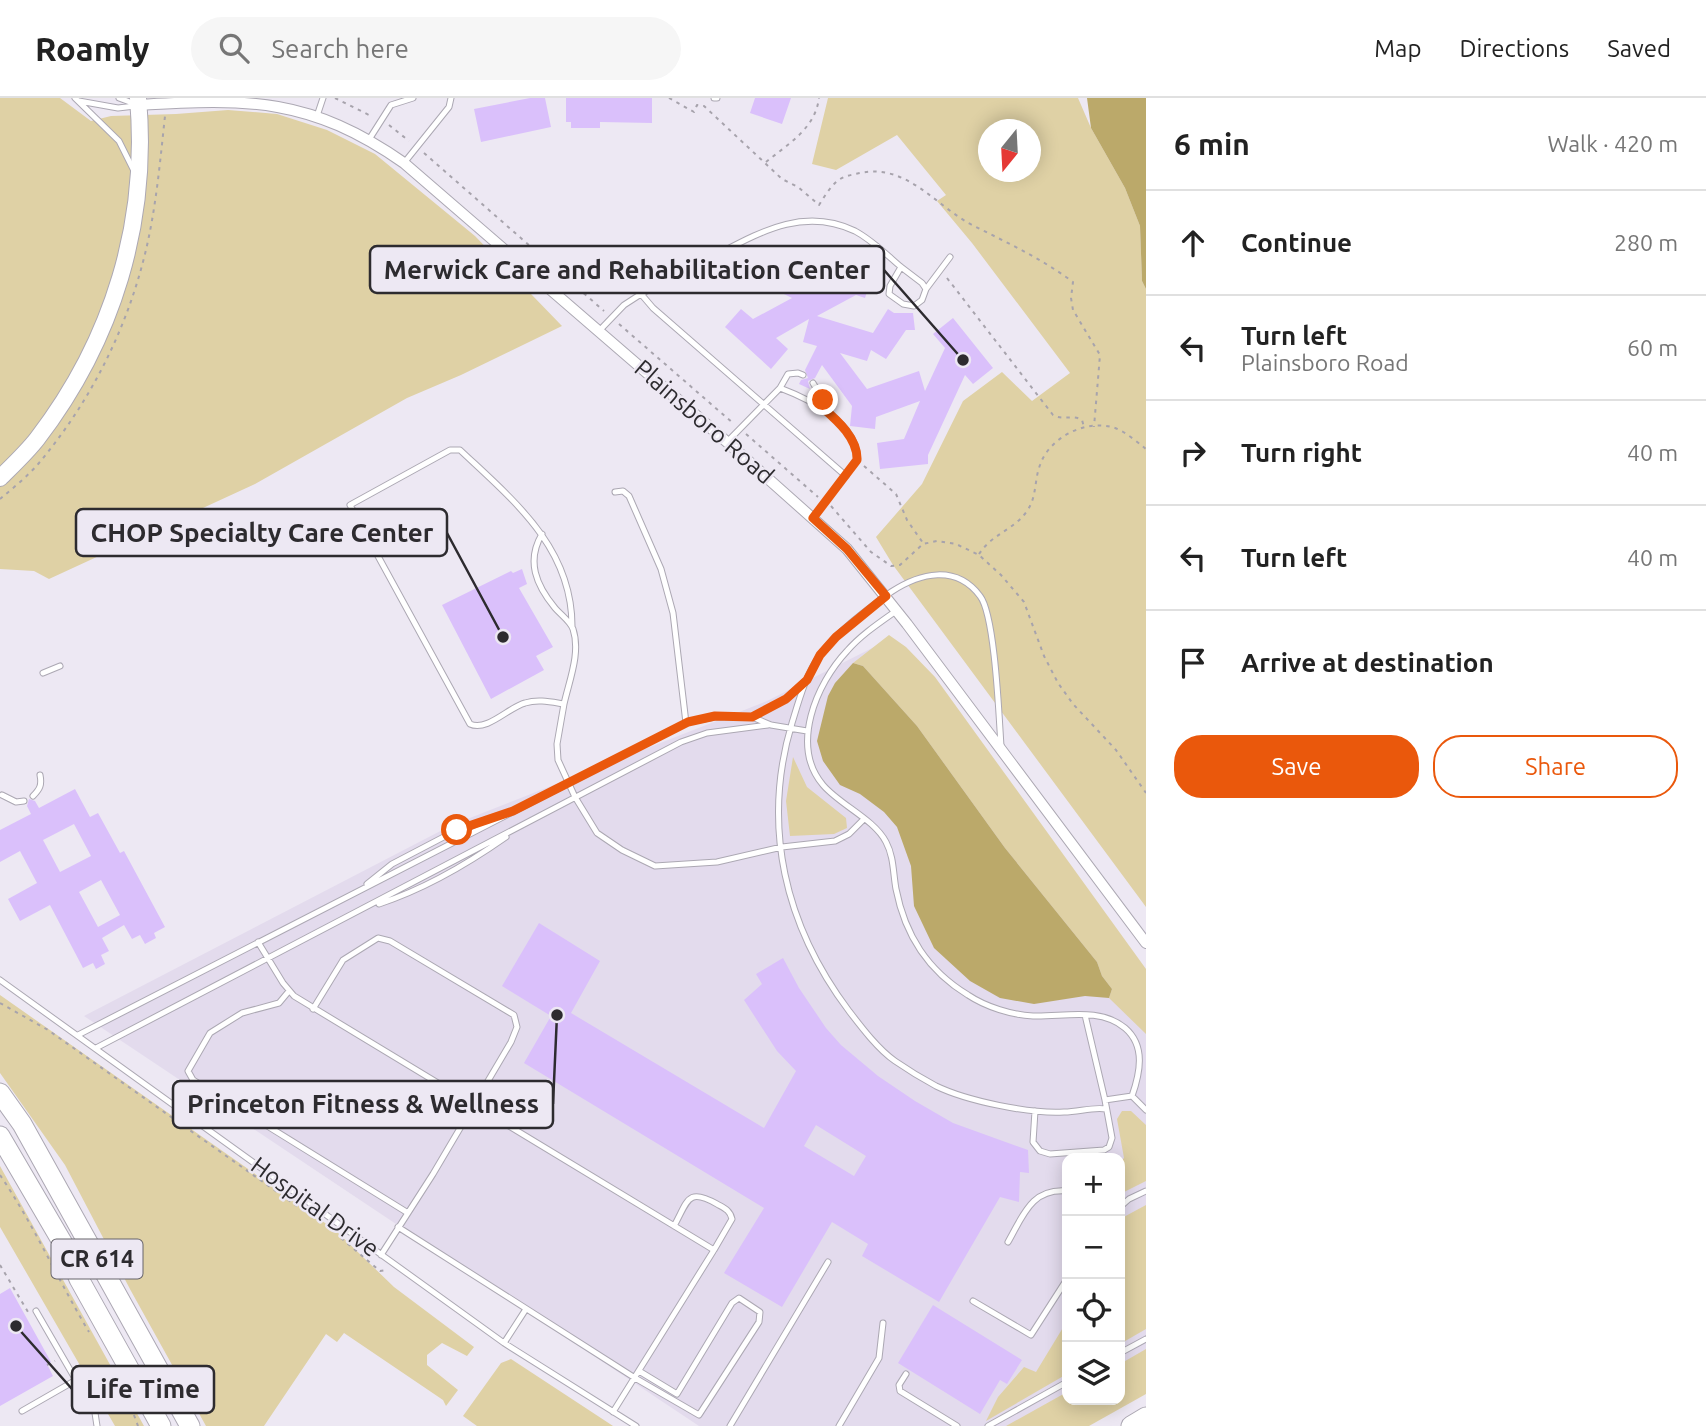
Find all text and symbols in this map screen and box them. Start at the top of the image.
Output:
search box [191,17,681,80]
icon: search [215,29,253,67]
text: Roamly [35,30,149,67]
text: Search here [271,34,409,63]
text: Map [1374,35,1421,62]
text: Directions [1459,35,1569,62]
text: Saved [1607,35,1671,62]
north arrow [978,119,1041,182]
text: 6 min [1174,127,1250,161]
text: Walk · 420 m [1547,131,1678,156]
icon: ahead [1174,224,1212,262]
text: Continue [1241,228,1352,257]
text: 280 m [1614,230,1678,255]
callout: Merwick Care and Rehabilitation Center [370,246,884,293]
text: Merwick Care and Rehabilitation Center [384,255,871,284]
text: Turn left [1241,321,1347,350]
icon: left [1174,329,1212,367]
text: 60 m [1627,335,1678,360]
text: Plainsboro Road [1241,350,1409,375]
street label: Plainsboro Road [629,354,779,489]
route end [807,384,838,415]
icon: right [1174,434,1212,472]
text: Turn right [1241,438,1362,467]
text: 40 m [1627,440,1678,465]
callout: CHOP Specialty Care Center [76,509,447,556]
text: CHOP Specialty Care Center [91,518,434,547]
icon: left [1174,539,1212,577]
text: Turn left [1241,543,1347,572]
text: 40 m [1627,545,1678,570]
icon: arrive [1174,644,1212,682]
text: Arrive at destination [1241,648,1494,677]
button: Save [1174,735,1419,798]
button: Share [1433,735,1678,798]
route start [441,814,472,845]
callout: Princeton Fitness & Wellness [173,1081,553,1128]
text: Princeton Fitness & Wellness [187,1089,539,1118]
street label: Hospital Drive [246,1151,384,1262]
map controls [1062,1153,1125,1405]
button: + [1062,1153,1125,1216]
button: − [1062,1216,1125,1279]
road number: CR 614 [52,1240,142,1278]
button: locate [1062,1279,1125,1342]
button: layers [1062,1342,1125,1405]
callout: Life Time [72,1366,214,1413]
text: Life Time [86,1374,200,1403]

